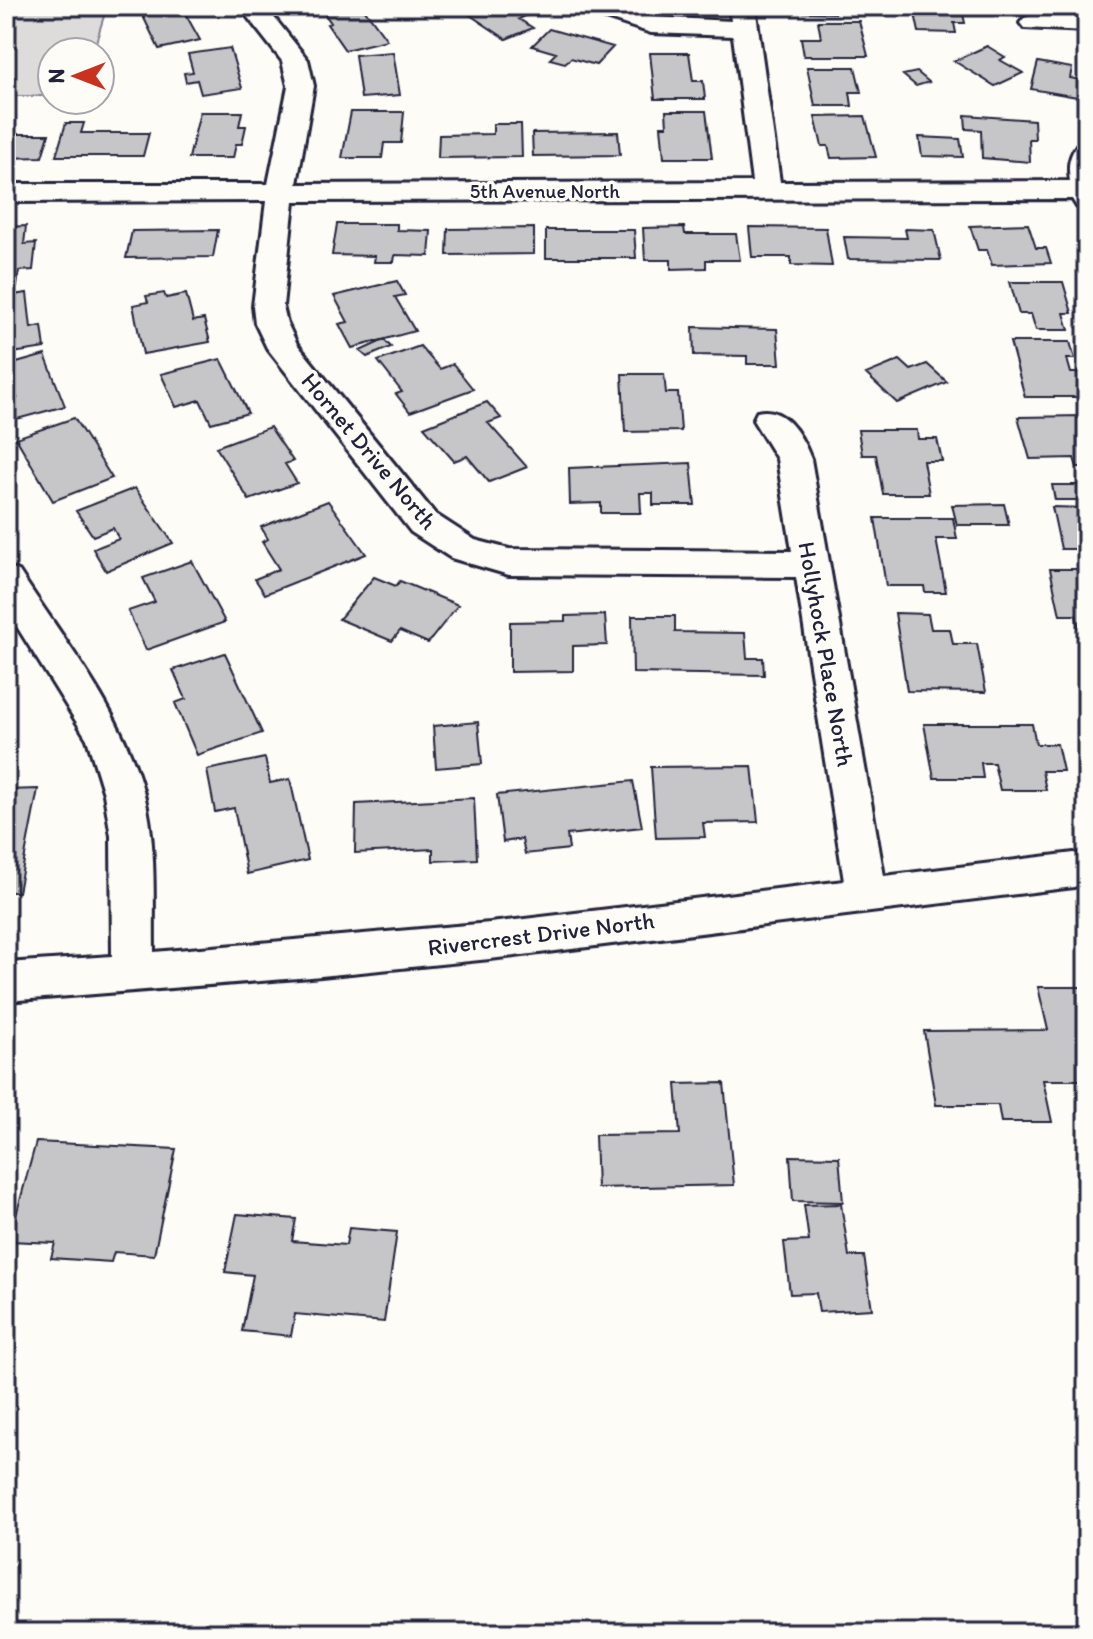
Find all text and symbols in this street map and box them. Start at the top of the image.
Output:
north arrow [36,36,116,116]
text: N [43,69,70,83]
street label: 5th Avenue North [470,179,620,203]
street label: Hornet Drive North [295,366,443,535]
street label: Hollyhock Place North [792,539,861,768]
street label: Rivercrest Drive North [426,905,656,962]

